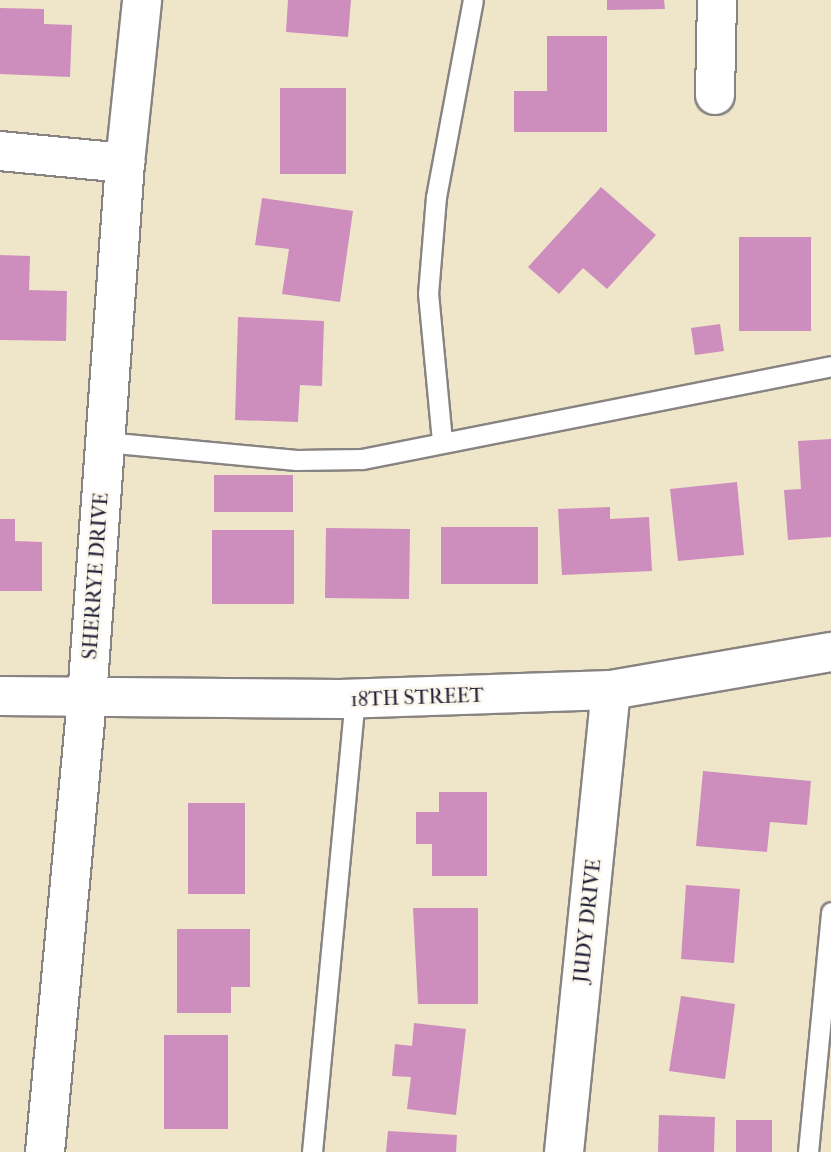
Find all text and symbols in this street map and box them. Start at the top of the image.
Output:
street label: SHERRYE DRIVE [77,492,113,660]
street label: 18TH STREET [350,682,484,712]
street label: JUDY DRIVE [568,858,606,984]

